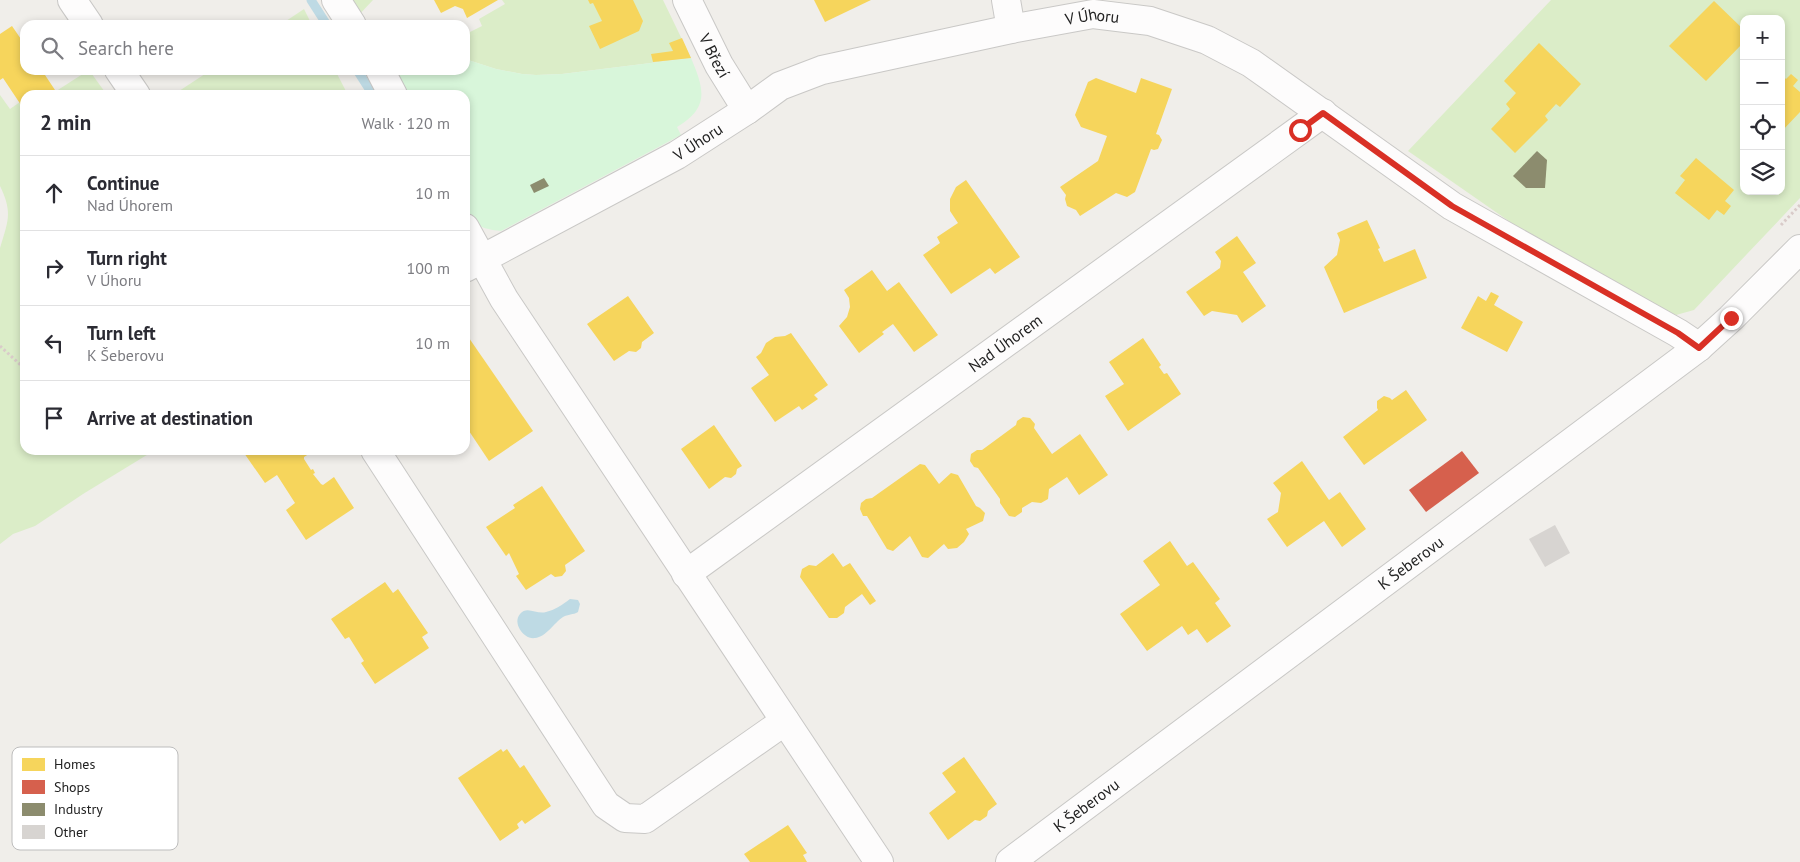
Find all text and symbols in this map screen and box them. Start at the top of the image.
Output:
street label: V Úhoru [1062,3,1120,29]
map controls [1740,15,1785,195]
button: + [1740,15,1785,60]
search box [20,20,470,75]
street label: V Březí [695,29,734,81]
icon: search [38,34,66,62]
text: Search here [78,36,174,60]
button: − [1740,60,1785,105]
button: locate [1740,105,1785,150]
text: 2 min [40,109,91,136]
text: Walk · 120 m [361,113,450,133]
street label: V Úhoru [669,118,726,165]
route start [1289,119,1312,142]
button: layers [1740,150,1785,195]
text: Continue [87,171,159,195]
icon: ahead [40,179,68,207]
text: 10 m [415,183,450,203]
text: Nad Úhorem [87,195,173,215]
text: Turn right [87,246,167,270]
icon: right [40,254,68,282]
text: 100 m [407,258,450,278]
text: V Úhoru [87,270,142,290]
route end [1720,307,1743,330]
street label: Nad Úhorem [964,310,1046,376]
text: Turn left [87,321,156,345]
icon: left [40,329,68,357]
text: 10 m [415,333,450,353]
text: K Šeberovu [87,345,164,365]
icon: arrive [40,404,68,432]
text: Arrive at destination [87,406,253,430]
street label: K Šeberovu [1374,532,1447,594]
legend [12,747,178,850]
text: Homes [54,755,95,773]
street label: K Šeberovu [1049,774,1123,836]
text: Shops [54,778,90,796]
text: Industry [54,800,103,818]
text: Other [54,823,88,841]

